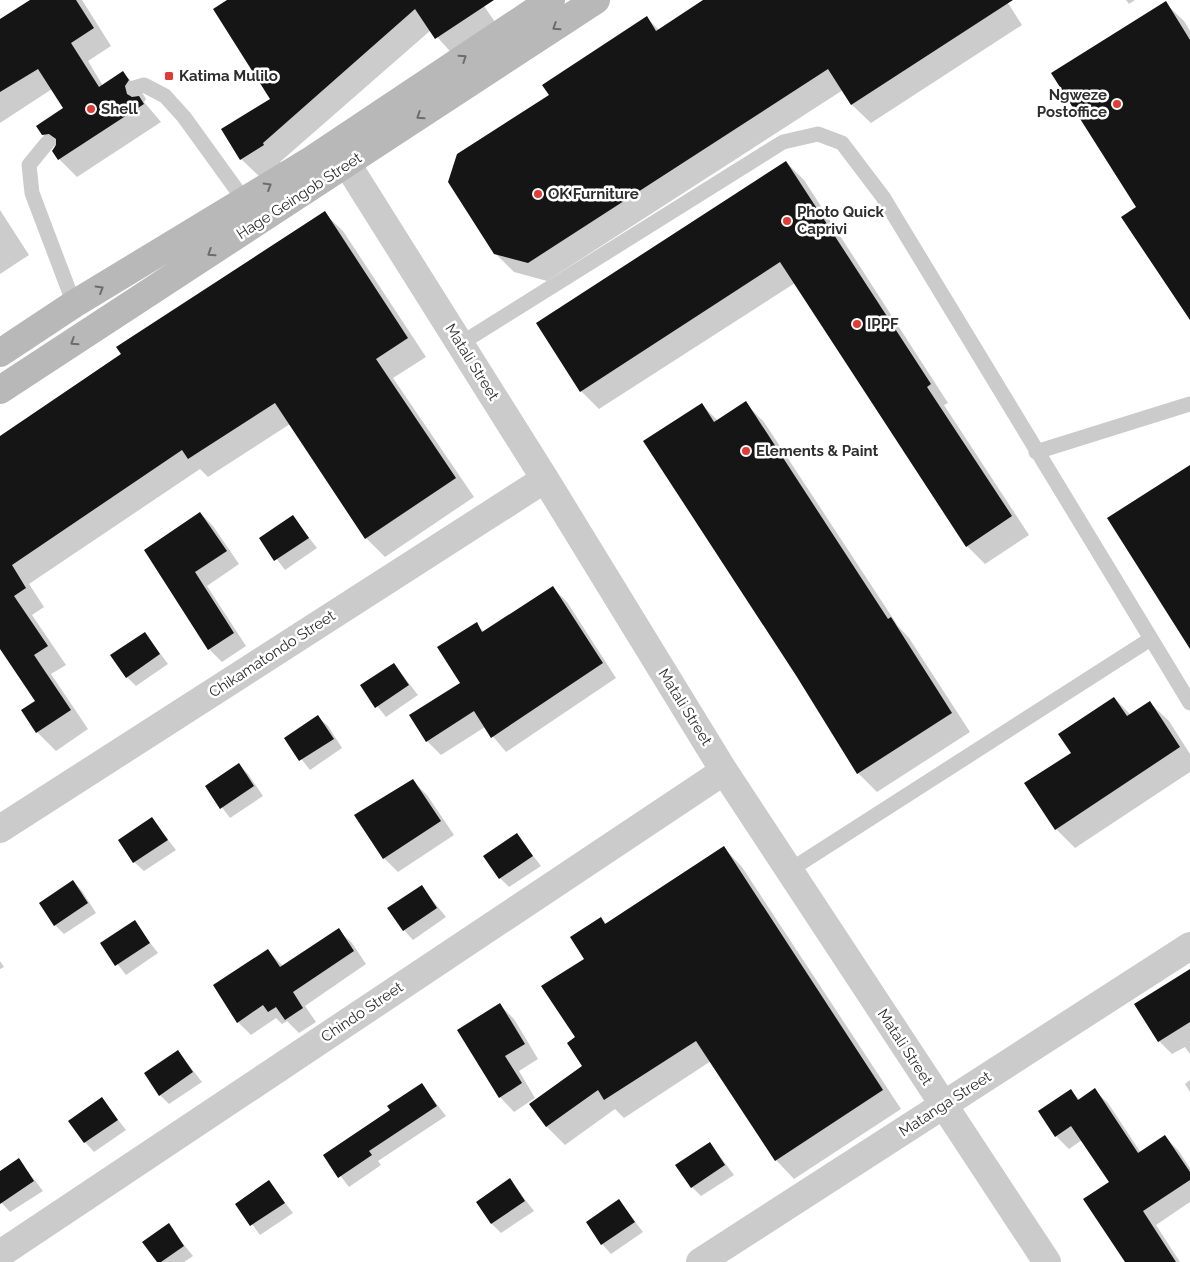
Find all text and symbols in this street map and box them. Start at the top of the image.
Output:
one-way arrow [552,21,561,30]
one-way arrow [458,55,467,65]
place label: Katima Mulilo [179,67,278,85]
marker: Katima Mulilo [163,70,175,82]
place label: Ngweze Postoffice [1037,86,1107,121]
marker: Ngweze Postoffice [1111,98,1123,110]
place label: Shell [101,100,138,118]
marker: Shell [85,103,97,115]
one-way arrow [416,110,425,119]
street label: Hage Geingob Street [233,149,365,243]
one-way arrow [263,182,272,192]
place label: OK Furniture [548,185,639,203]
marker: OK Furniture [532,188,544,200]
place label: Photo Quick Caprivi [797,203,885,238]
marker: Photo Quick Caprivi [781,215,793,227]
one-way arrow [207,247,216,256]
one-way arrow [94,285,103,295]
place label: IPPF [867,315,899,333]
marker: IPPF [851,318,863,330]
street label: Matali Street [441,320,503,404]
one-way arrow [71,336,80,345]
place label: Elements & Paint [756,442,878,460]
marker: Elements & Paint [740,445,752,457]
street label: Chikamatondo Street [206,607,338,701]
street label: Matali Street [654,665,716,749]
street label: Chindo Street [318,978,406,1046]
street label: Matali Street [874,1006,936,1088]
street label: Matanga Street [896,1068,994,1140]

